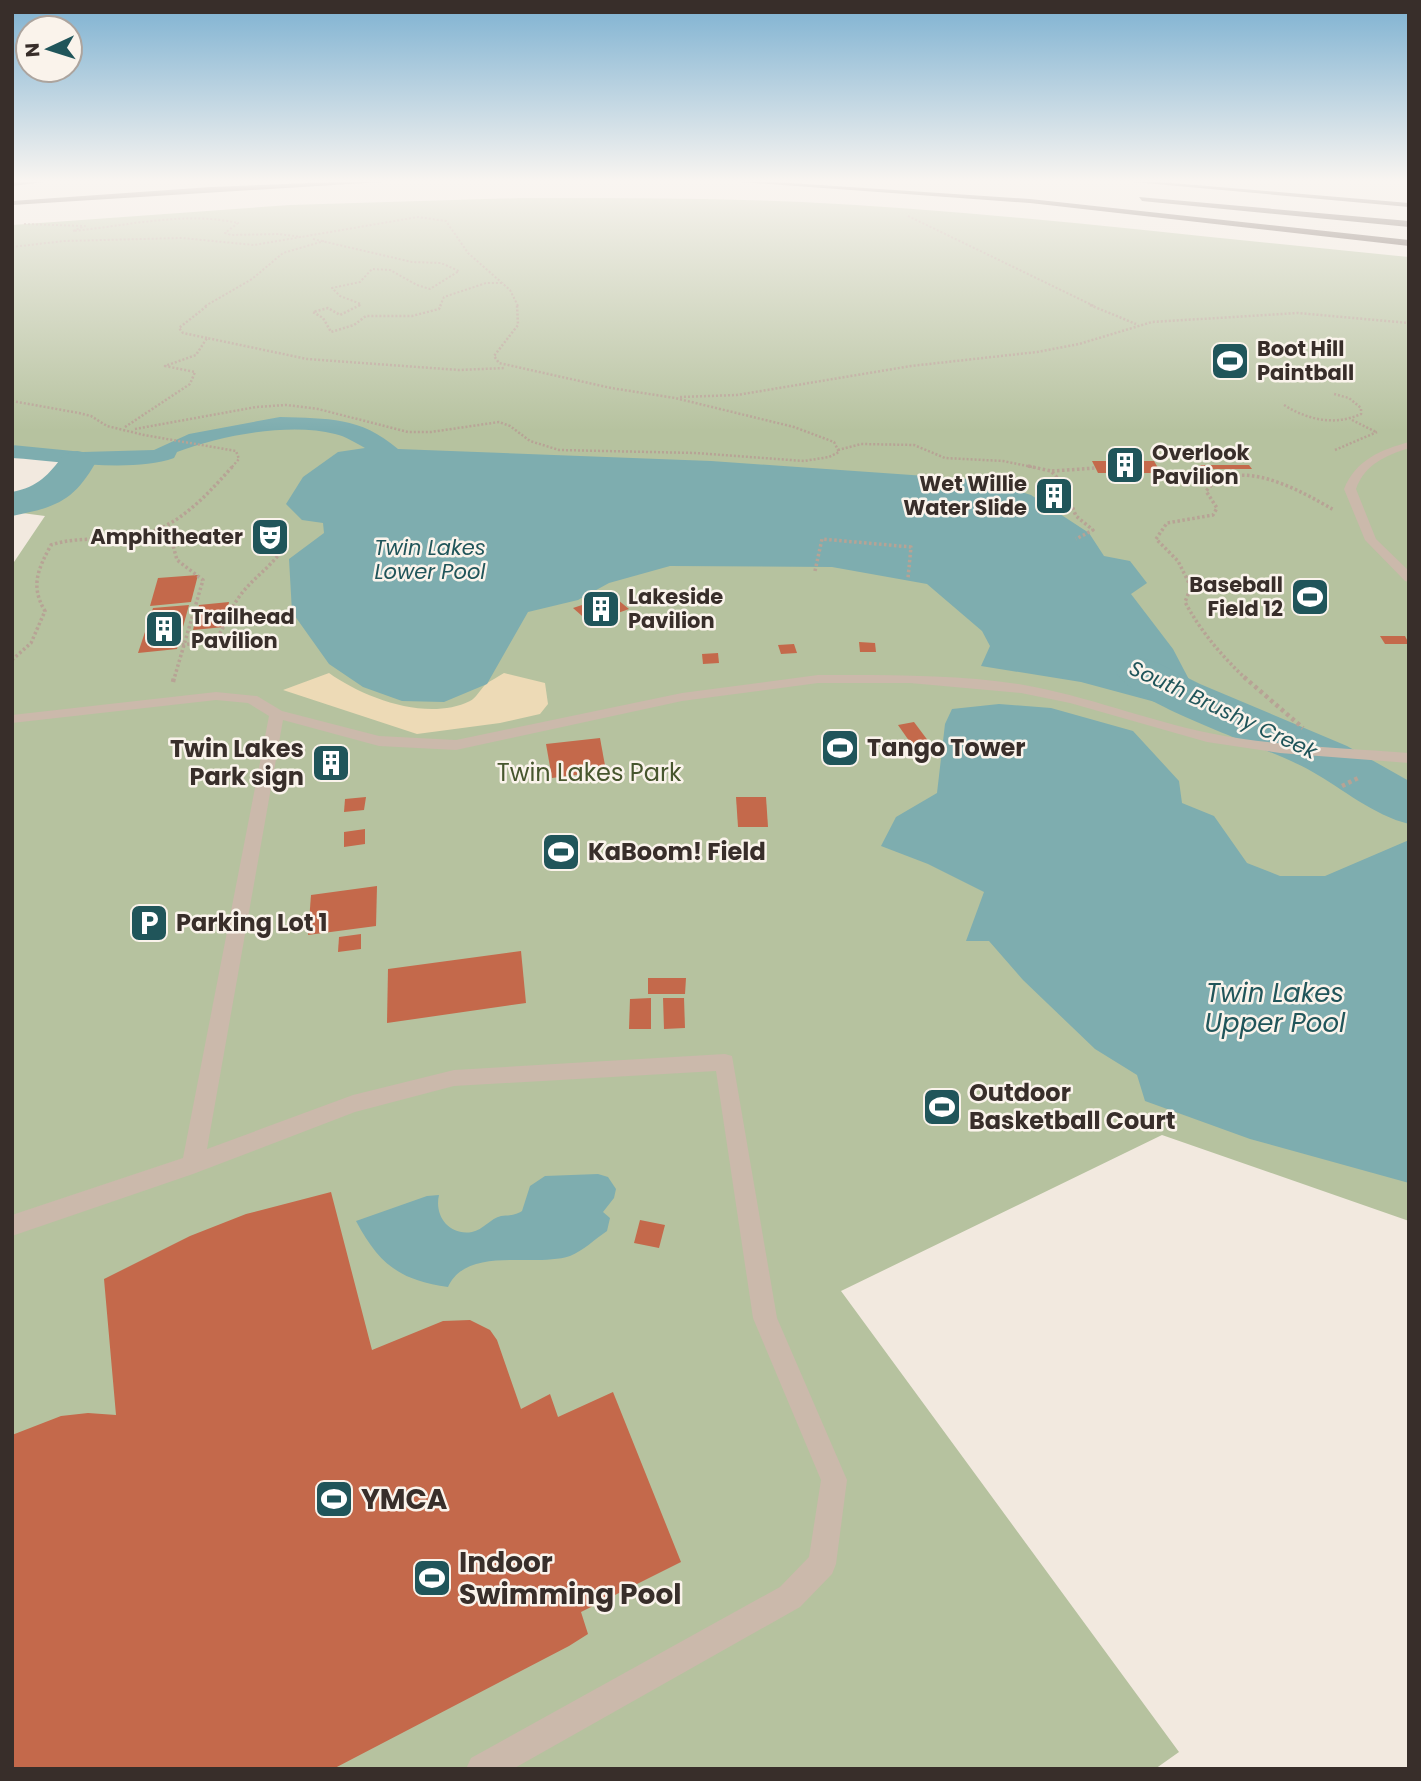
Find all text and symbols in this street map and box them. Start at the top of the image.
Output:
north arrow [14,14,84,84]
text: N [19,42,47,58]
place label: Boot Hill Paintball [1257,334,1354,387]
sports icon: Boot Hill Paintball [1209,340,1251,382]
place label: Overlook Pavilion [1152,438,1250,491]
building icon: Overlook Pavilion [1104,444,1146,486]
place label: Wet Willie Water Slide [903,469,1027,522]
building icon: Wet Willie Water Slide [1033,475,1075,517]
theatre icon: Amphitheater [249,516,291,558]
place label: Amphitheater [90,522,243,551]
water label: Twin Lakes Lower Pool [374,533,486,586]
place label: Baseball Field 12 [1189,570,1283,623]
sports icon: Baseball Field 12 [1289,576,1331,618]
place label: Lakeside Pavilion [628,582,723,635]
building icon: Lakeside Pavilion [580,588,622,630]
place label: Trailhead Pavilion [191,602,295,655]
building icon: Trailhead Pavilion [143,608,185,650]
water label: South Brushy Creek [1125,653,1323,766]
sports icon: Tango Tower [819,727,861,769]
place label: Tango Tower [867,731,1026,764]
place label: Twin Lakes Park sign [170,732,304,793]
building icon: Twin Lakes Park sign [310,742,352,784]
park label: Twin Lakes Park [497,756,682,789]
sports icon: KaBoom! Field [540,831,582,873]
place label: KaBoom! Field [588,835,766,868]
parking icon: Parking Lot 1 [128,902,170,944]
place label: Parking Lot 1 [176,906,328,939]
water label: Twin Lakes Upper Pool [1205,975,1346,1041]
place label: Outdoor Basketball Court [969,1076,1175,1137]
sports icon: Outdoor Basketball Court [921,1086,963,1128]
sports icon: YMCA [313,1478,355,1520]
place label: YMCA [361,1480,448,1519]
place label: Indoor Swimming Pool [459,1543,682,1614]
sports icon: Indoor Swimming Pool [411,1557,453,1599]

